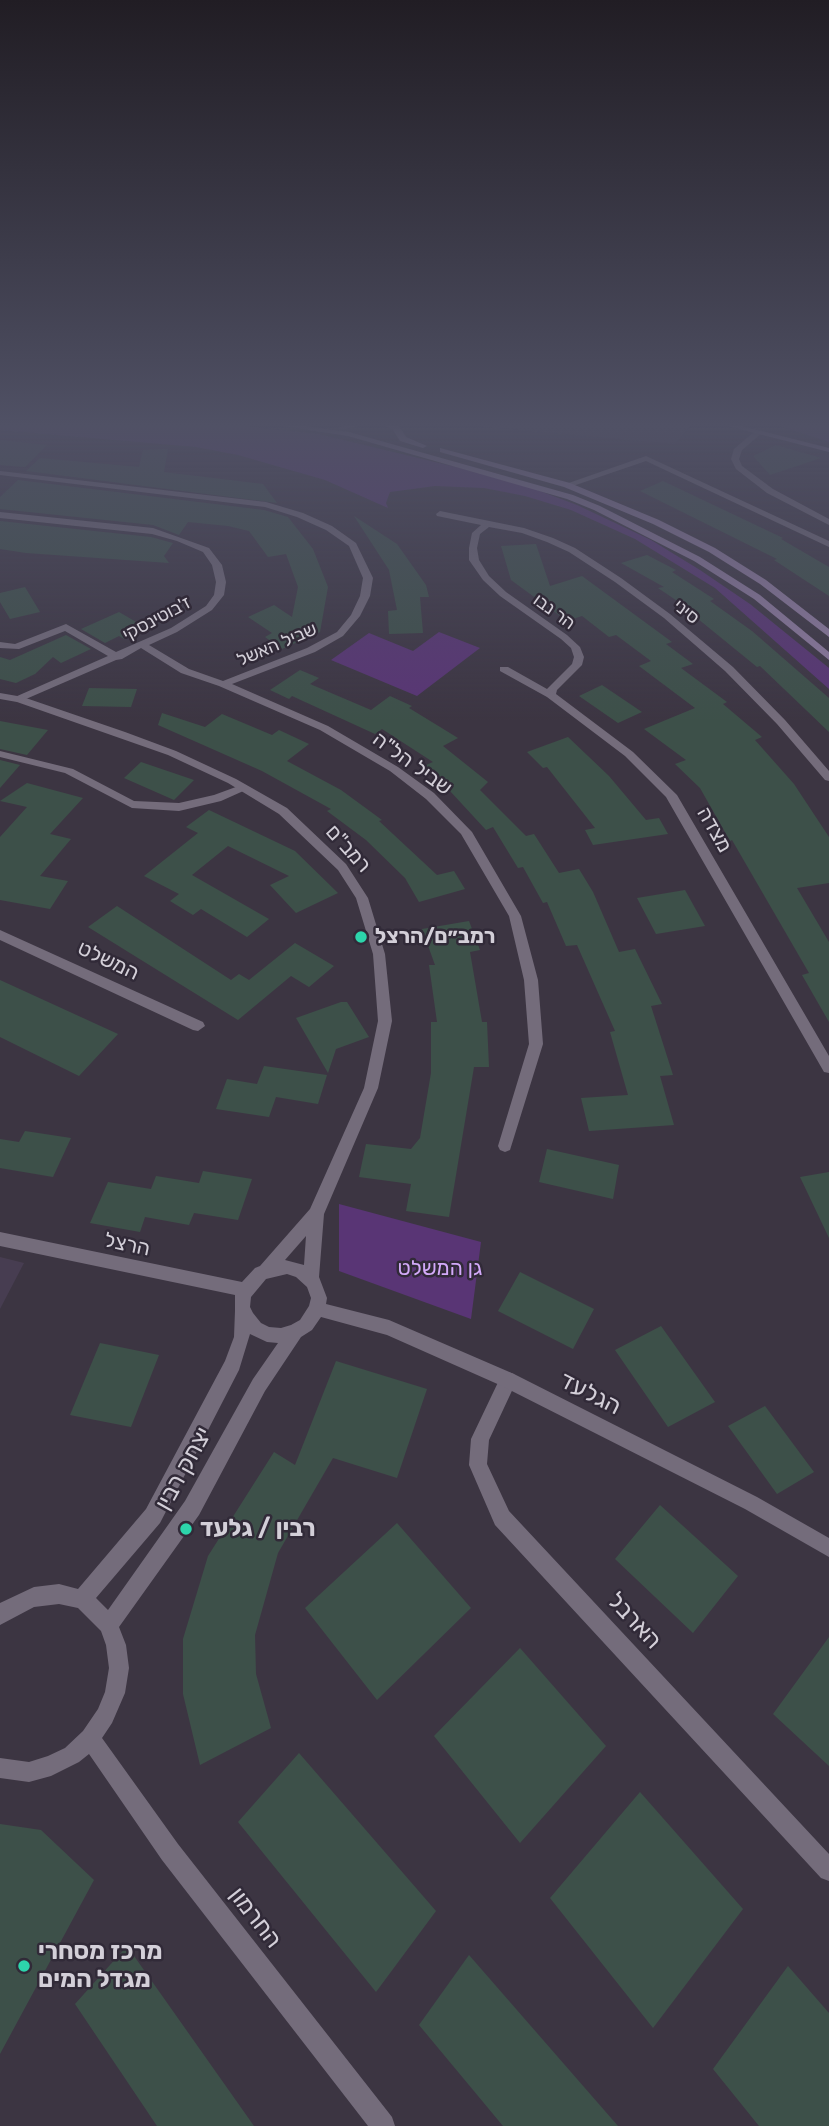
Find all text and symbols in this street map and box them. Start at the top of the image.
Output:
street label: הר נבו [529,589,579,635]
street label: ז'בוטינסקי [119,592,195,646]
street label: סיני [669,595,703,629]
street label: שביל האשל [234,619,320,671]
street label: שביל הל"ה [367,727,457,801]
street label: מצדה [691,803,737,857]
street label: רמב"ם [320,820,376,878]
place label: רמב״ם/הרצל [375,924,495,950]
marker: רמב״ם/הרצל [353,929,369,945]
street label: המשלט [73,936,143,986]
street label: הרצל [102,1228,152,1262]
park label: גן המשלט [398,1256,482,1282]
street label: הגלעד [554,1366,626,1422]
street label: יצחק רבין [149,1422,219,1516]
place label: רבין / גלעד [200,1515,315,1543]
marker: רבין / גלעד [178,1521,194,1537]
street label: הארבל [601,1587,667,1655]
street label: החרמון [222,1882,288,1954]
place label: מרכז מסחרי מגדל המים [38,1938,163,1994]
marker: מרכז מסחרי מגדל המים [16,1958,32,1974]

